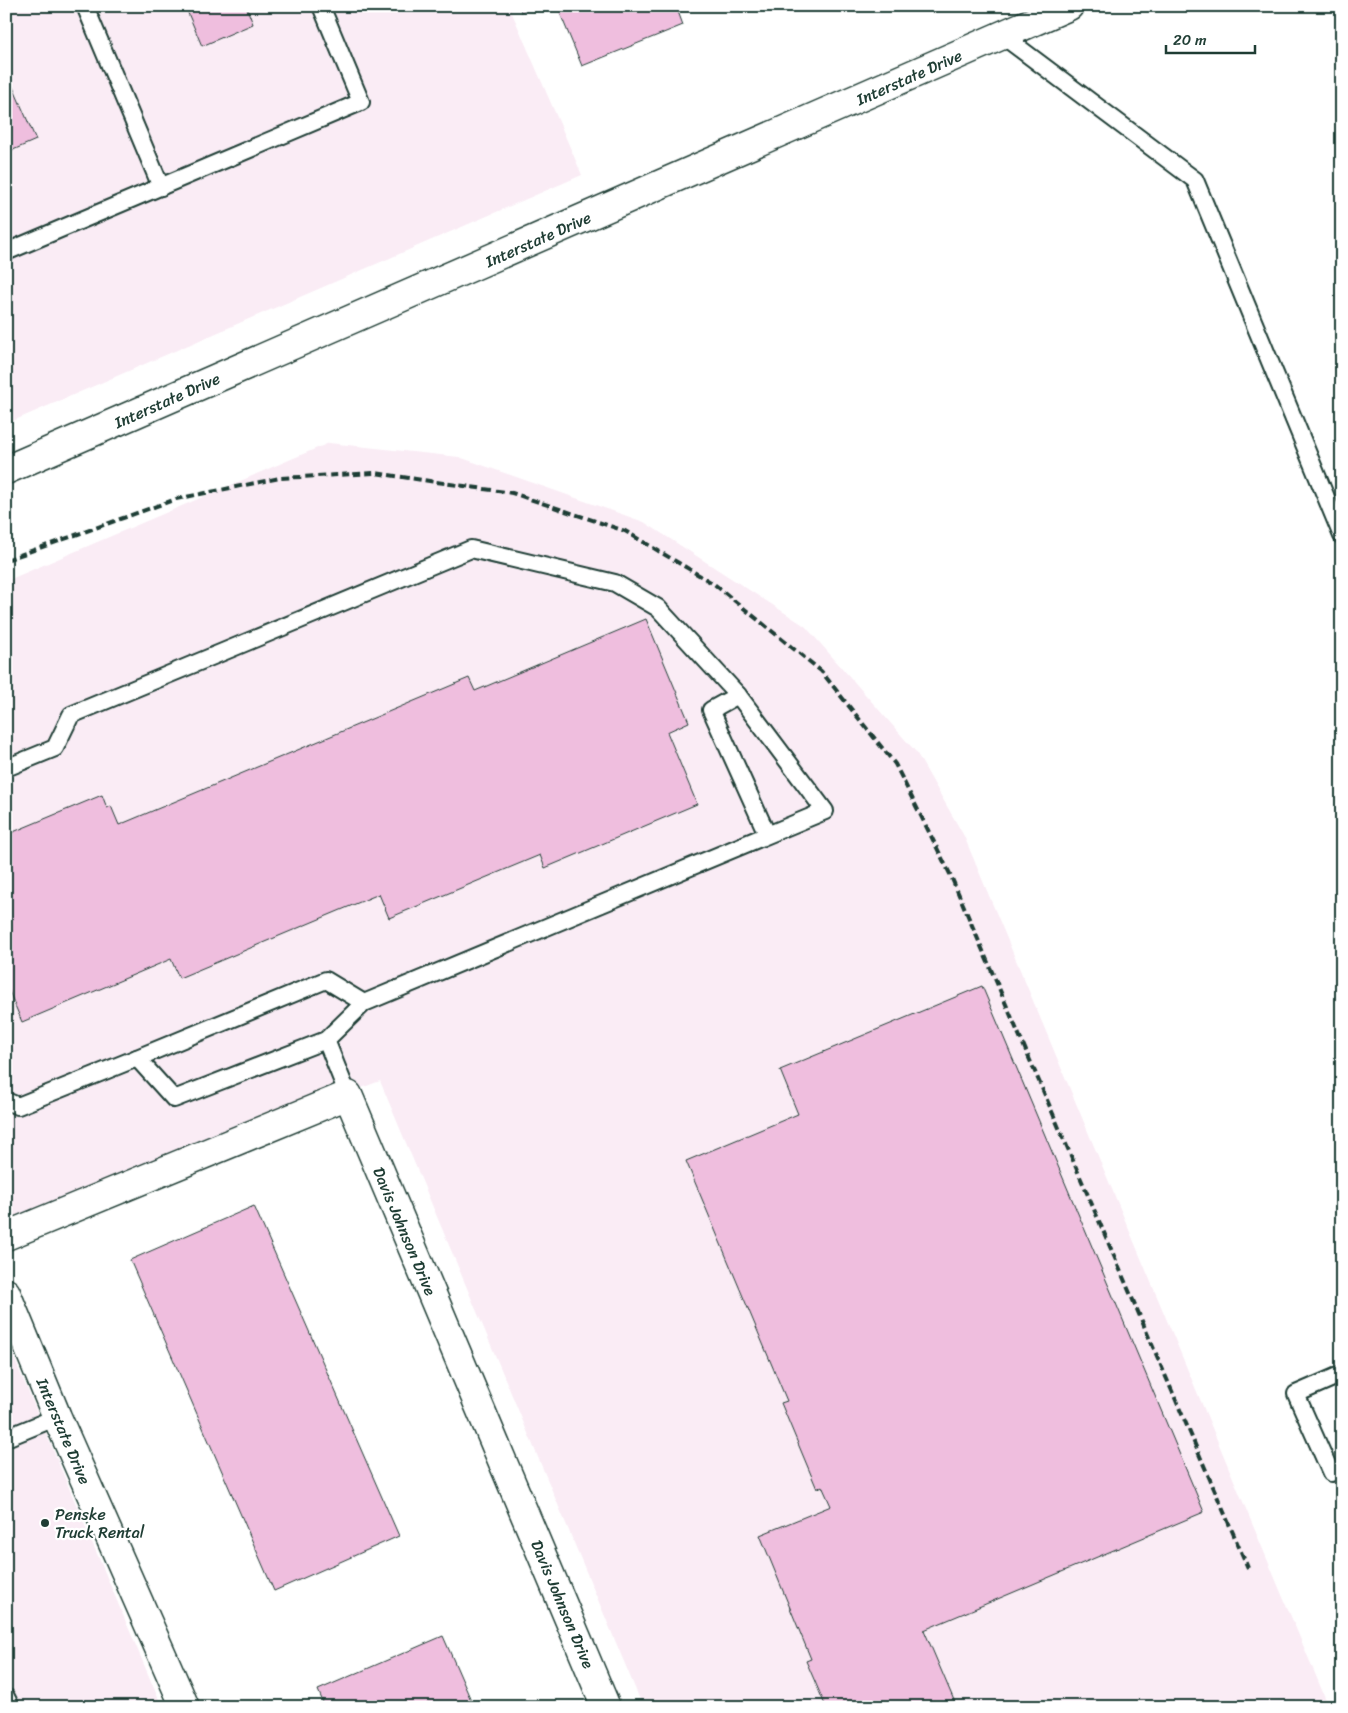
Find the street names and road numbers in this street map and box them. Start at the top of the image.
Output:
street label: Interstate Drive [850,41,967,114]
street label: Interstate Drive [479,203,596,276]
street label: Interstate Drive [108,364,225,437]
street label: Davis Johnson Drive [364,1162,445,1300]
street label: Interstate Drive [28,1372,99,1489]
street label: Davis Johnson Drive [522,1535,603,1673]

